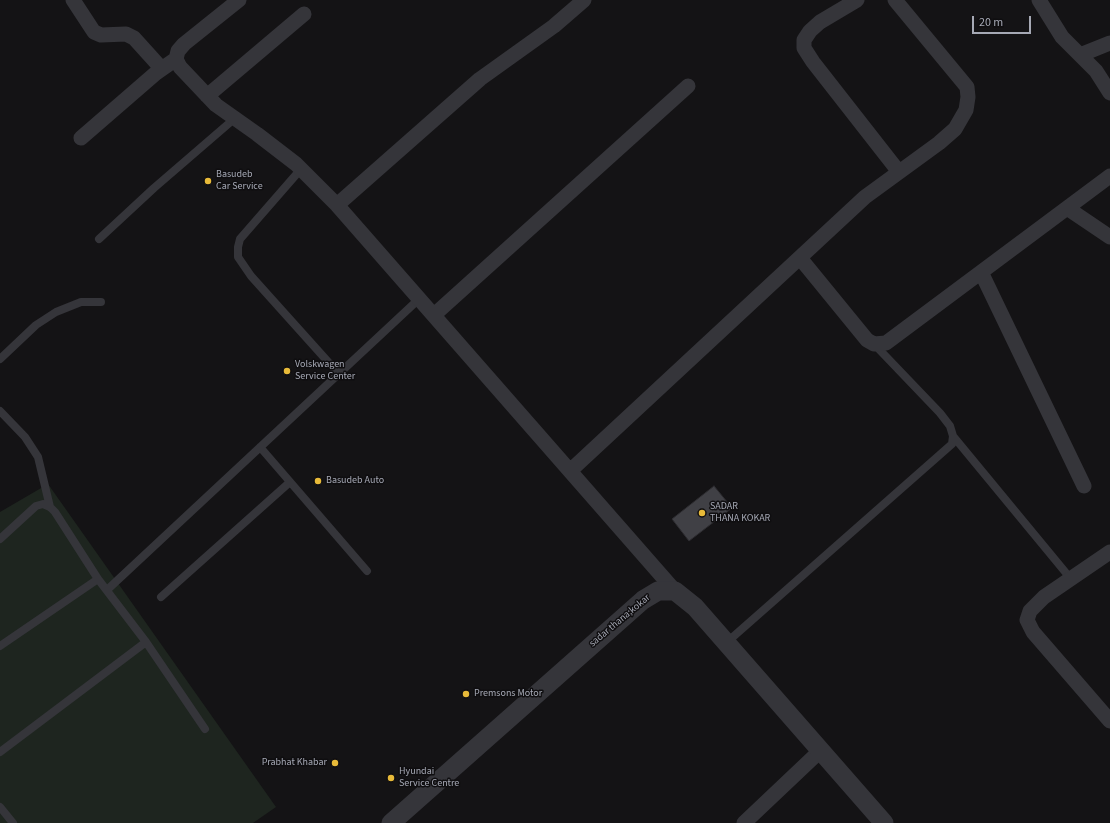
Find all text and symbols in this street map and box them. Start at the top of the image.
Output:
scale bar [974,8,1033,34]
text: 20 m [979,14,1003,31]
place label: Basudeb Car Service [216,169,263,192]
marker: Basudeb Car Service [203,176,213,186]
place label: Volskwagen Service Center [295,359,355,382]
marker: Volskwagen Service Center [282,366,292,376]
place label: Basudeb Auto [326,475,384,487]
marker: Basudeb Auto [313,476,323,486]
place label: SADAR THANA KOKAR [710,501,770,524]
marker: SADAR THANA KOKAR [697,508,707,518]
street label: sadar thana;kokar [587,592,653,650]
place label: Premsons Motor [474,688,542,700]
marker: Premsons Motor [461,689,471,699]
place label: Prabhat Khabar [262,757,327,769]
marker: Prabhat Khabar [330,758,340,768]
place label: Hyundai Service Centre [399,766,459,790]
marker: Hyundai Service Centre [386,773,396,783]

